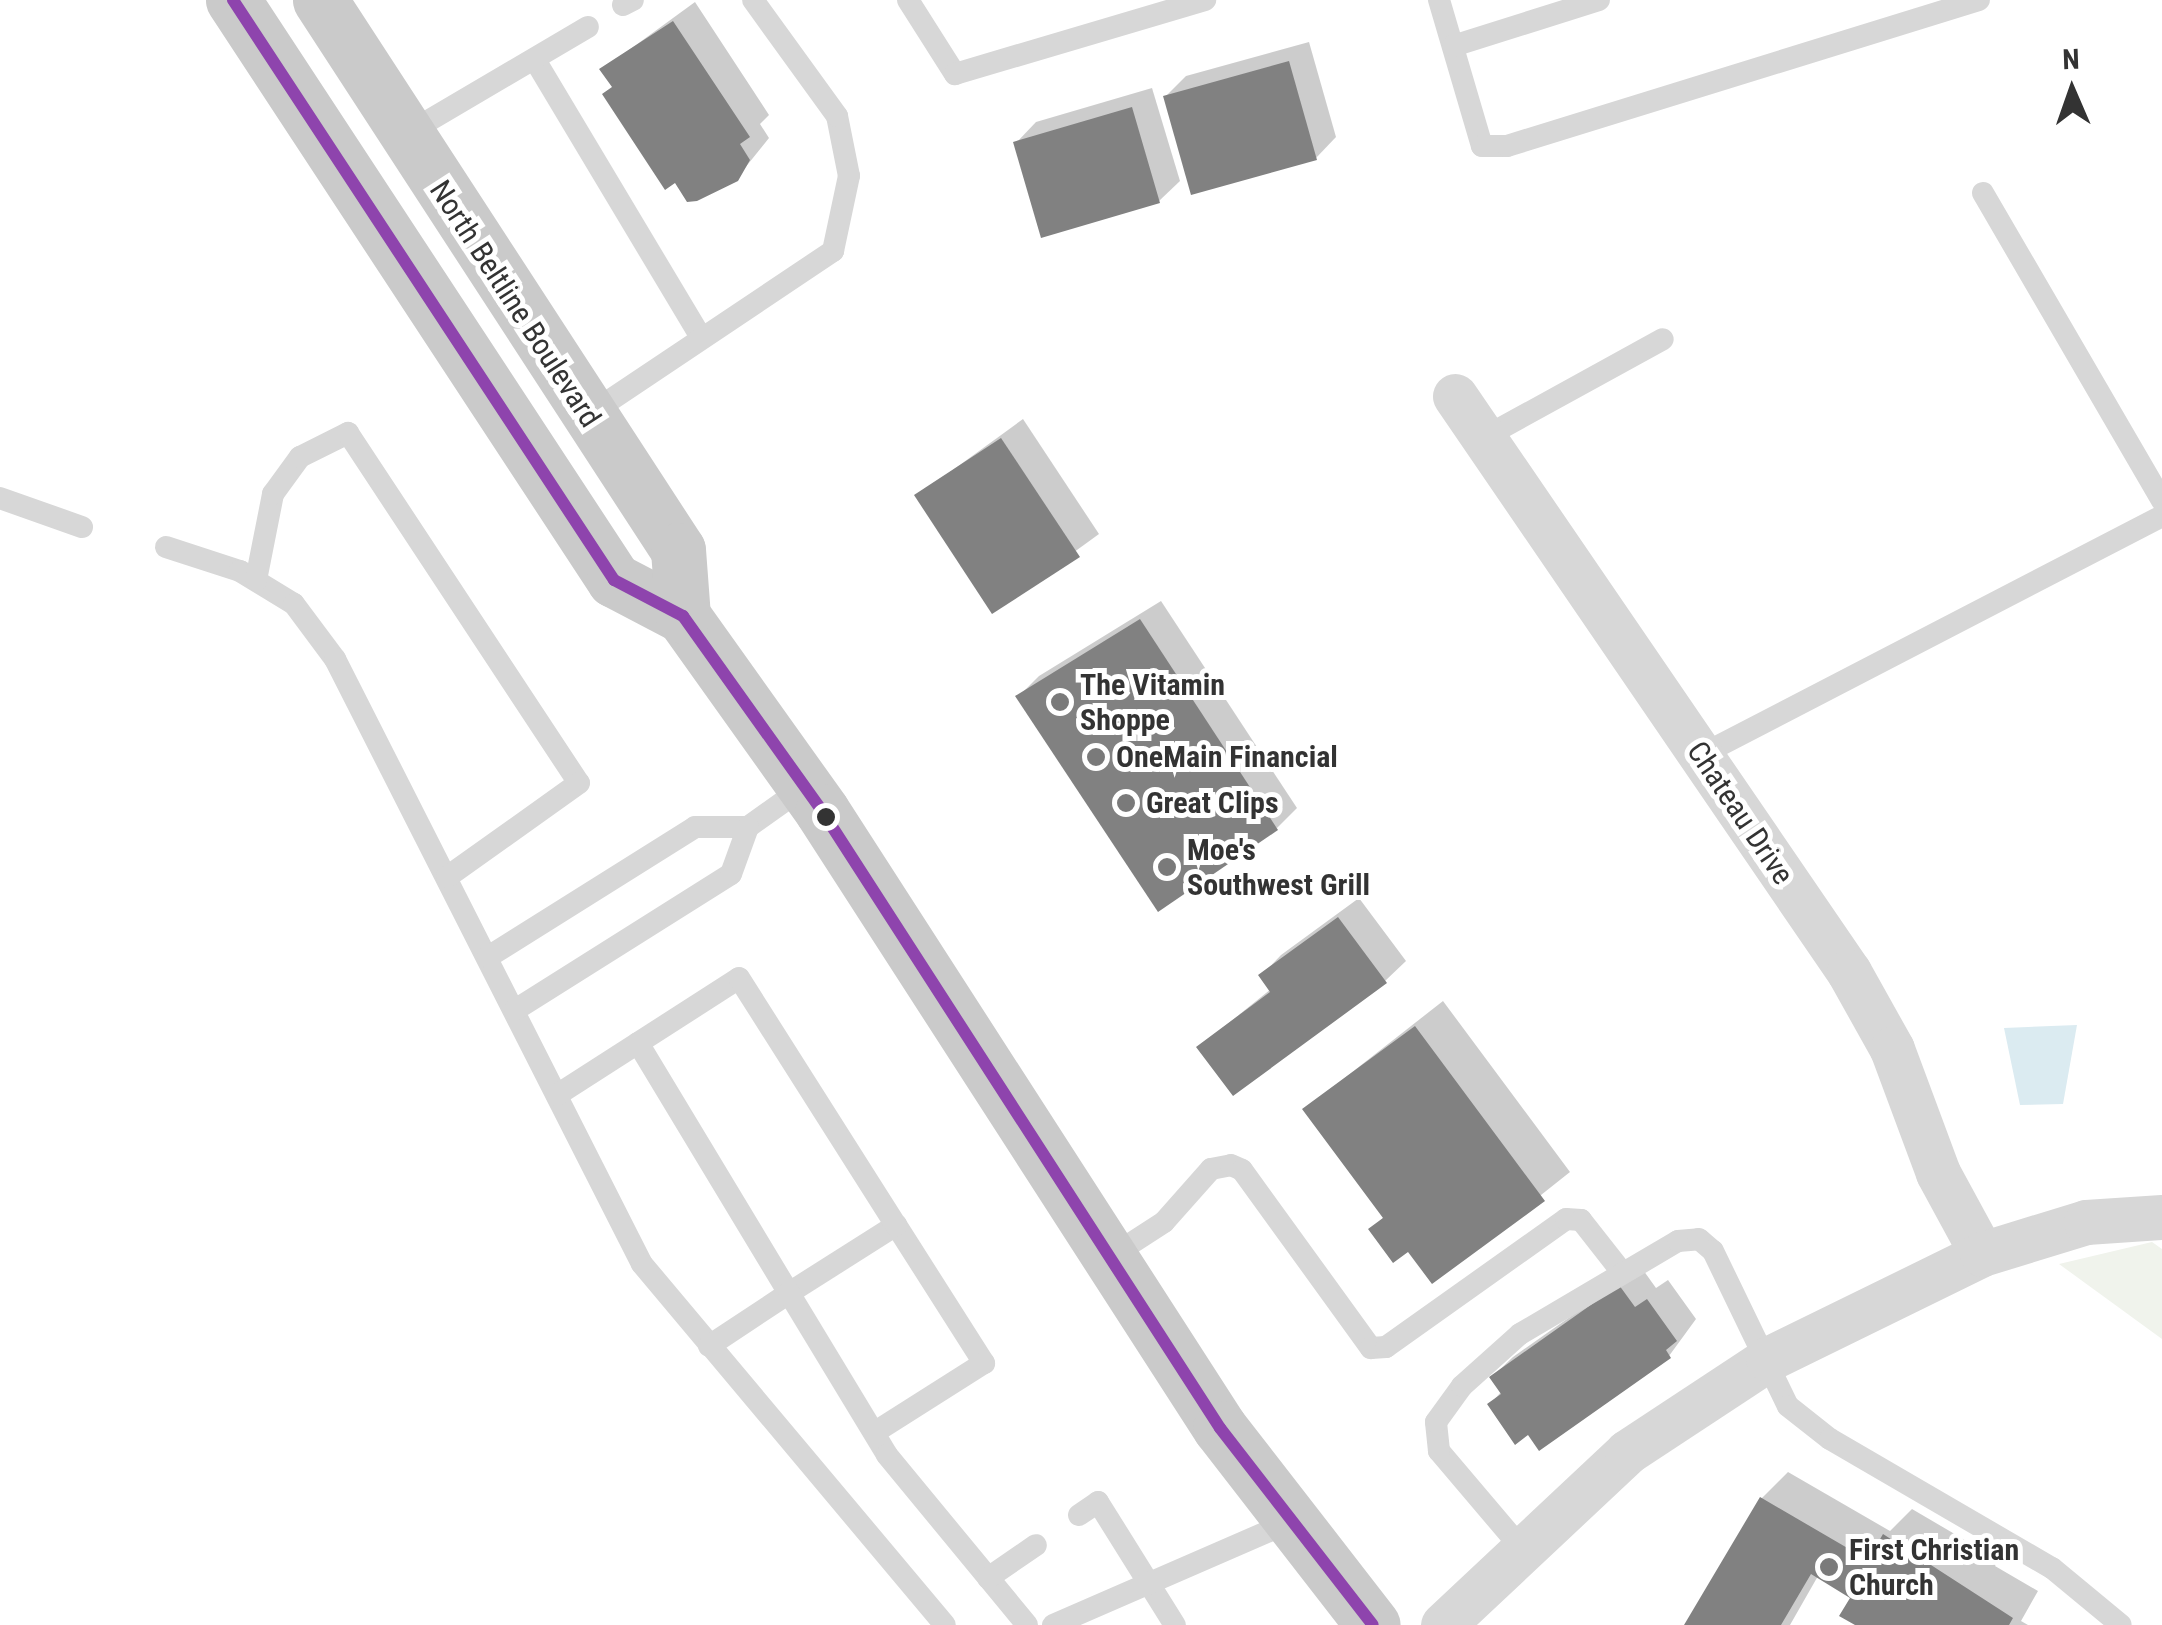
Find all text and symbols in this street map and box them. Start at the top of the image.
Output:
north arrow [2022,40,2122,140]
text: N [2062,43,2080,76]
street label: North Beltline Boulevard [422,174,608,434]
place label: The Vitamin Shoppe [1080,667,1225,738]
marker: The Vitamin Shoppe [1049,691,1071,713]
street label: Chateau Drive [1679,735,1801,891]
place label: OneMain Financial [1116,739,1338,775]
marker: OneMain Financial [1085,746,1107,768]
place label: Great Clips [1146,785,1279,821]
marker: Great Clips [1115,792,1137,814]
unlabelled marker [816,807,836,827]
place label: Moe's Southwest Grill [1187,832,1370,902]
marker: Moe's Southwest Grill [1156,856,1178,878]
place label: First Christian Church [1849,1532,2019,1602]
marker: First Christian Church [1818,1556,1840,1578]

